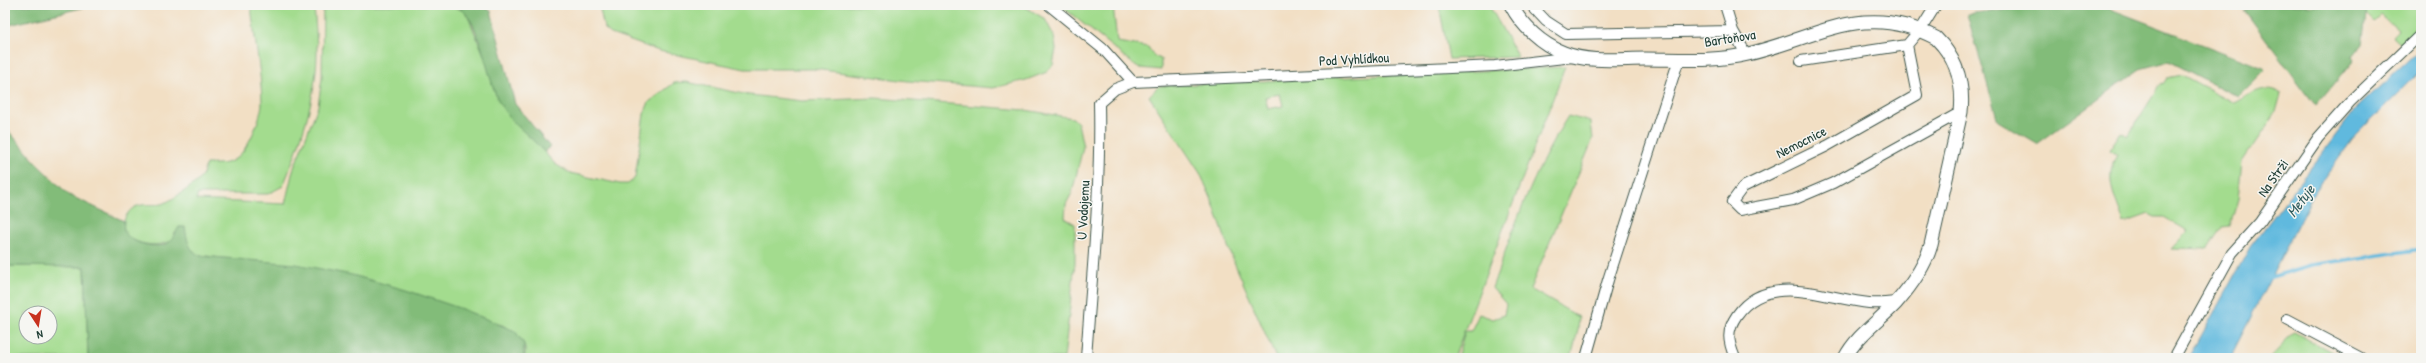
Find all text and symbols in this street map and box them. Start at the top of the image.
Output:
street label: Bartoňova [1703,24,1757,51]
street label: Pod Vyhlídkou [1318,47,1390,71]
street label: Nemocnice [1772,121,1830,162]
street label: Na Strži [2253,155,2292,200]
street label: U Vodojemu [1071,179,1095,240]
water label: Metuje [2282,179,2320,221]
north arrow [18,305,58,345]
text: N [36,327,44,342]

